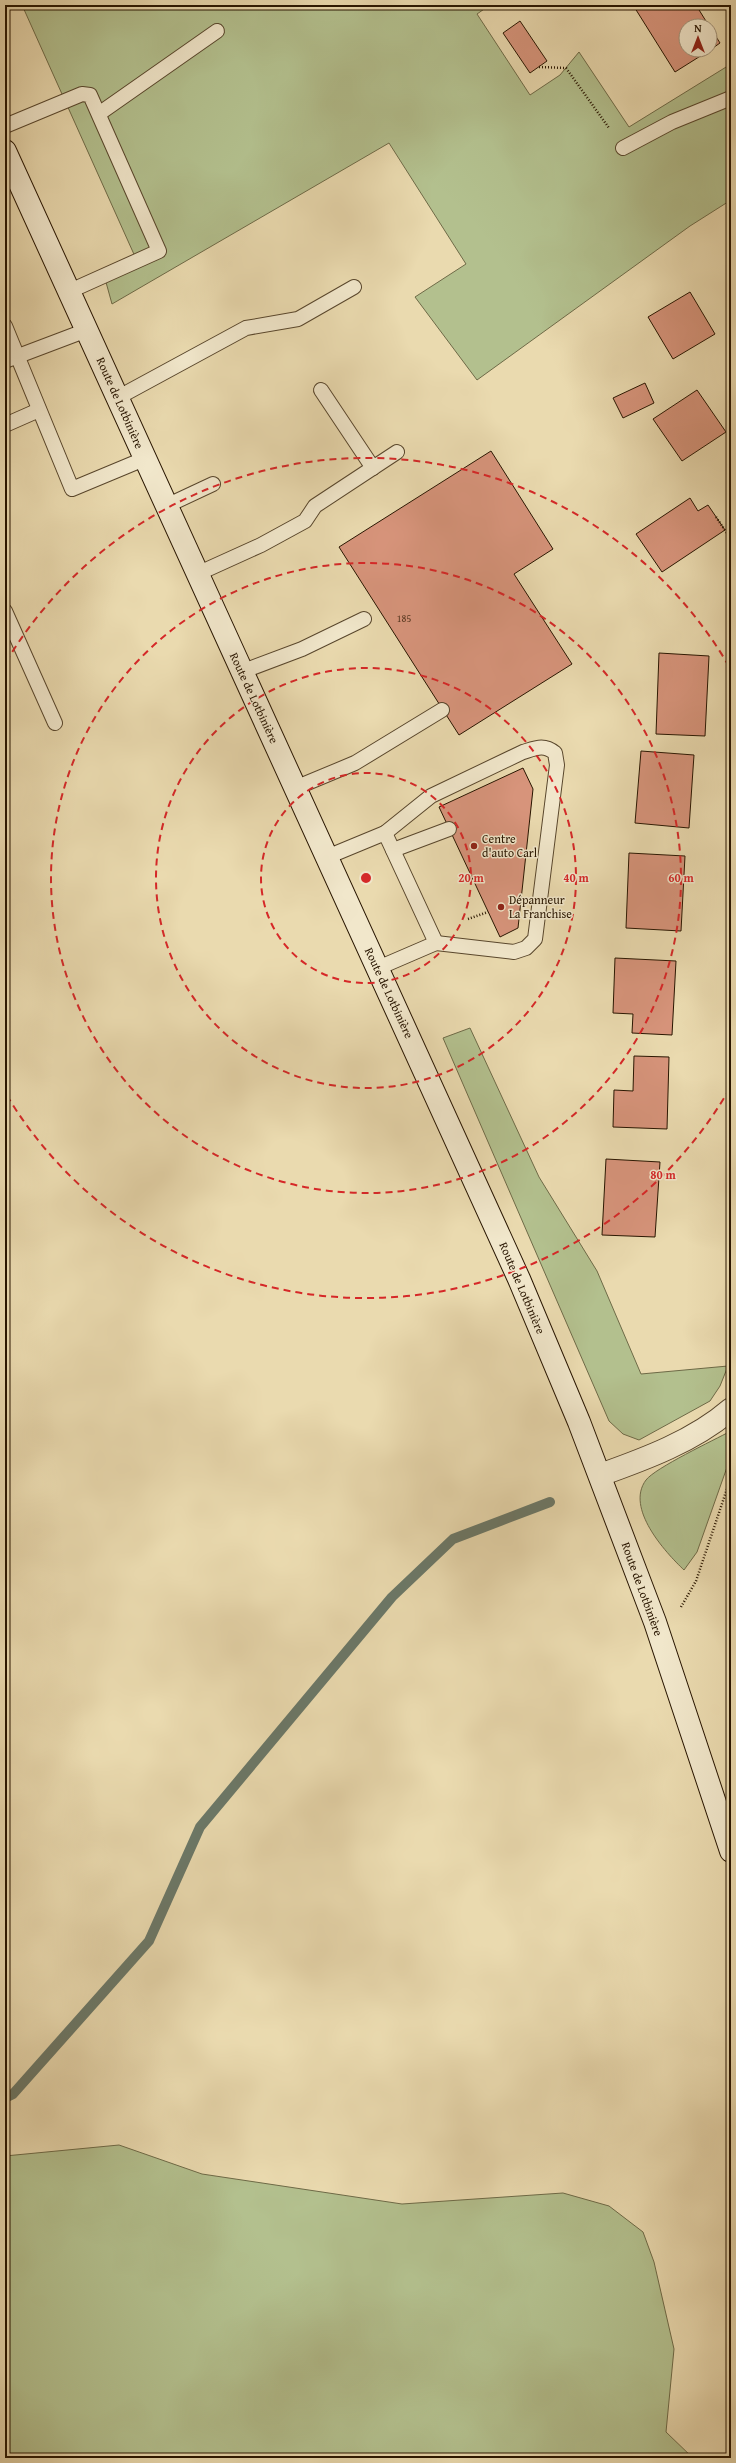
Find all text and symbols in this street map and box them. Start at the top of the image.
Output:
north arrow [678,18,718,58]
text: N [694,20,702,36]
street label: Route de Lotbinière [93,354,148,452]
house number: 185 [397,611,411,626]
street label: Route de Lotbinière [226,649,283,746]
place label: Centre d'auto Carl [482,830,538,861]
marker: Centre d'auto Carl [469,841,479,851]
text: 20 m [458,869,484,886]
text: 40 m [563,869,589,886]
text: 60 m [668,869,694,886]
centre of rings [359,871,373,885]
place label: Dépanneur La Franchise [509,891,572,922]
marker: Dépanneur La Franchise [496,902,506,912]
street label: Route de Lotbinière [361,944,418,1041]
text: 80 m [650,1166,676,1183]
street label: Route de Lotbinière [495,1239,550,1337]
street label: Route de Lotbinière [618,1540,667,1638]

